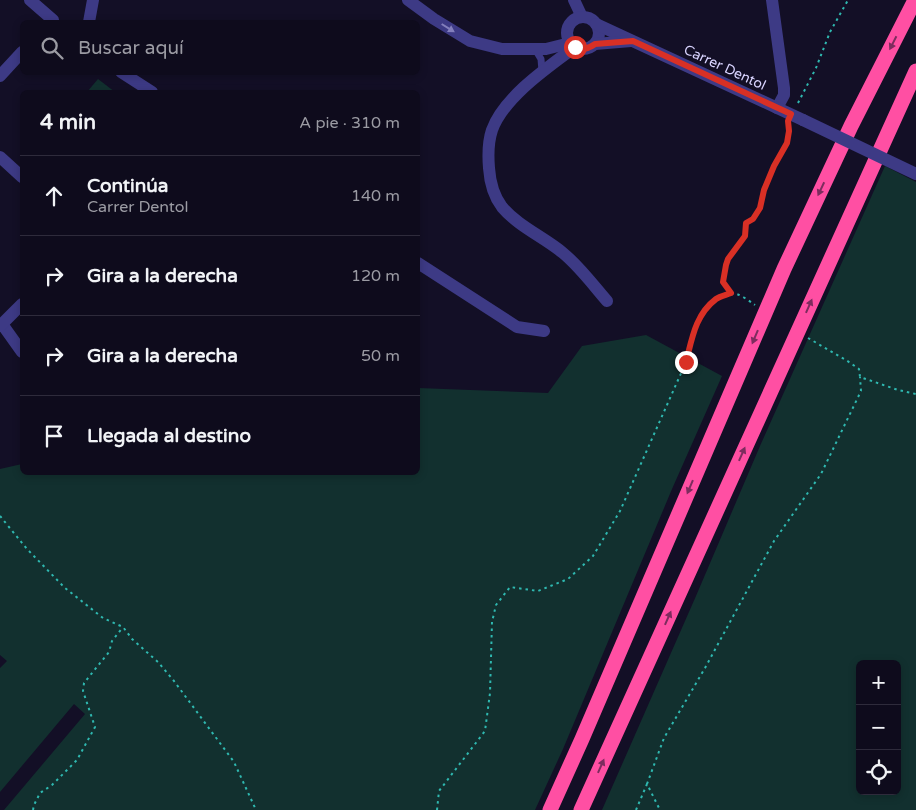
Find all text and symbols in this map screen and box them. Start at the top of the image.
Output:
search box [20,20,420,75]
one-way arrow [442,23,455,32]
icon: search [38,34,66,62]
route start [564,36,587,59]
one-way arrow [889,36,897,51]
text: Buscar aquí [78,37,184,59]
street label: Carrer Dentol [681,41,769,94]
text: 4 min [40,110,96,135]
text: A pie · 310 m [299,113,400,133]
text: Continúa [87,175,169,197]
icon: ahead [40,182,68,210]
one-way arrow [817,182,825,196]
text: 140 m [351,186,400,206]
text: Carrer Dentol [87,197,189,217]
icon: right [40,262,68,290]
text: Gira a la derecha [87,265,238,287]
text: 120 m [351,266,400,286]
one-way arrow [806,299,814,313]
one-way arrow [750,330,758,345]
icon: right [40,342,68,370]
text: Gira a la derecha [87,345,238,367]
text: 50 m [361,346,400,366]
route end [675,351,698,374]
icon: arrive [40,422,68,450]
text: Llegada al destino [87,425,251,447]
one-way arrow [739,447,747,461]
one-way arrow [686,480,694,494]
one-way arrow [664,611,672,625]
map controls [856,660,901,795]
button: + [856,660,901,705]
button: − [856,705,901,750]
button: locate [856,750,901,795]
one-way arrow [597,759,605,773]

